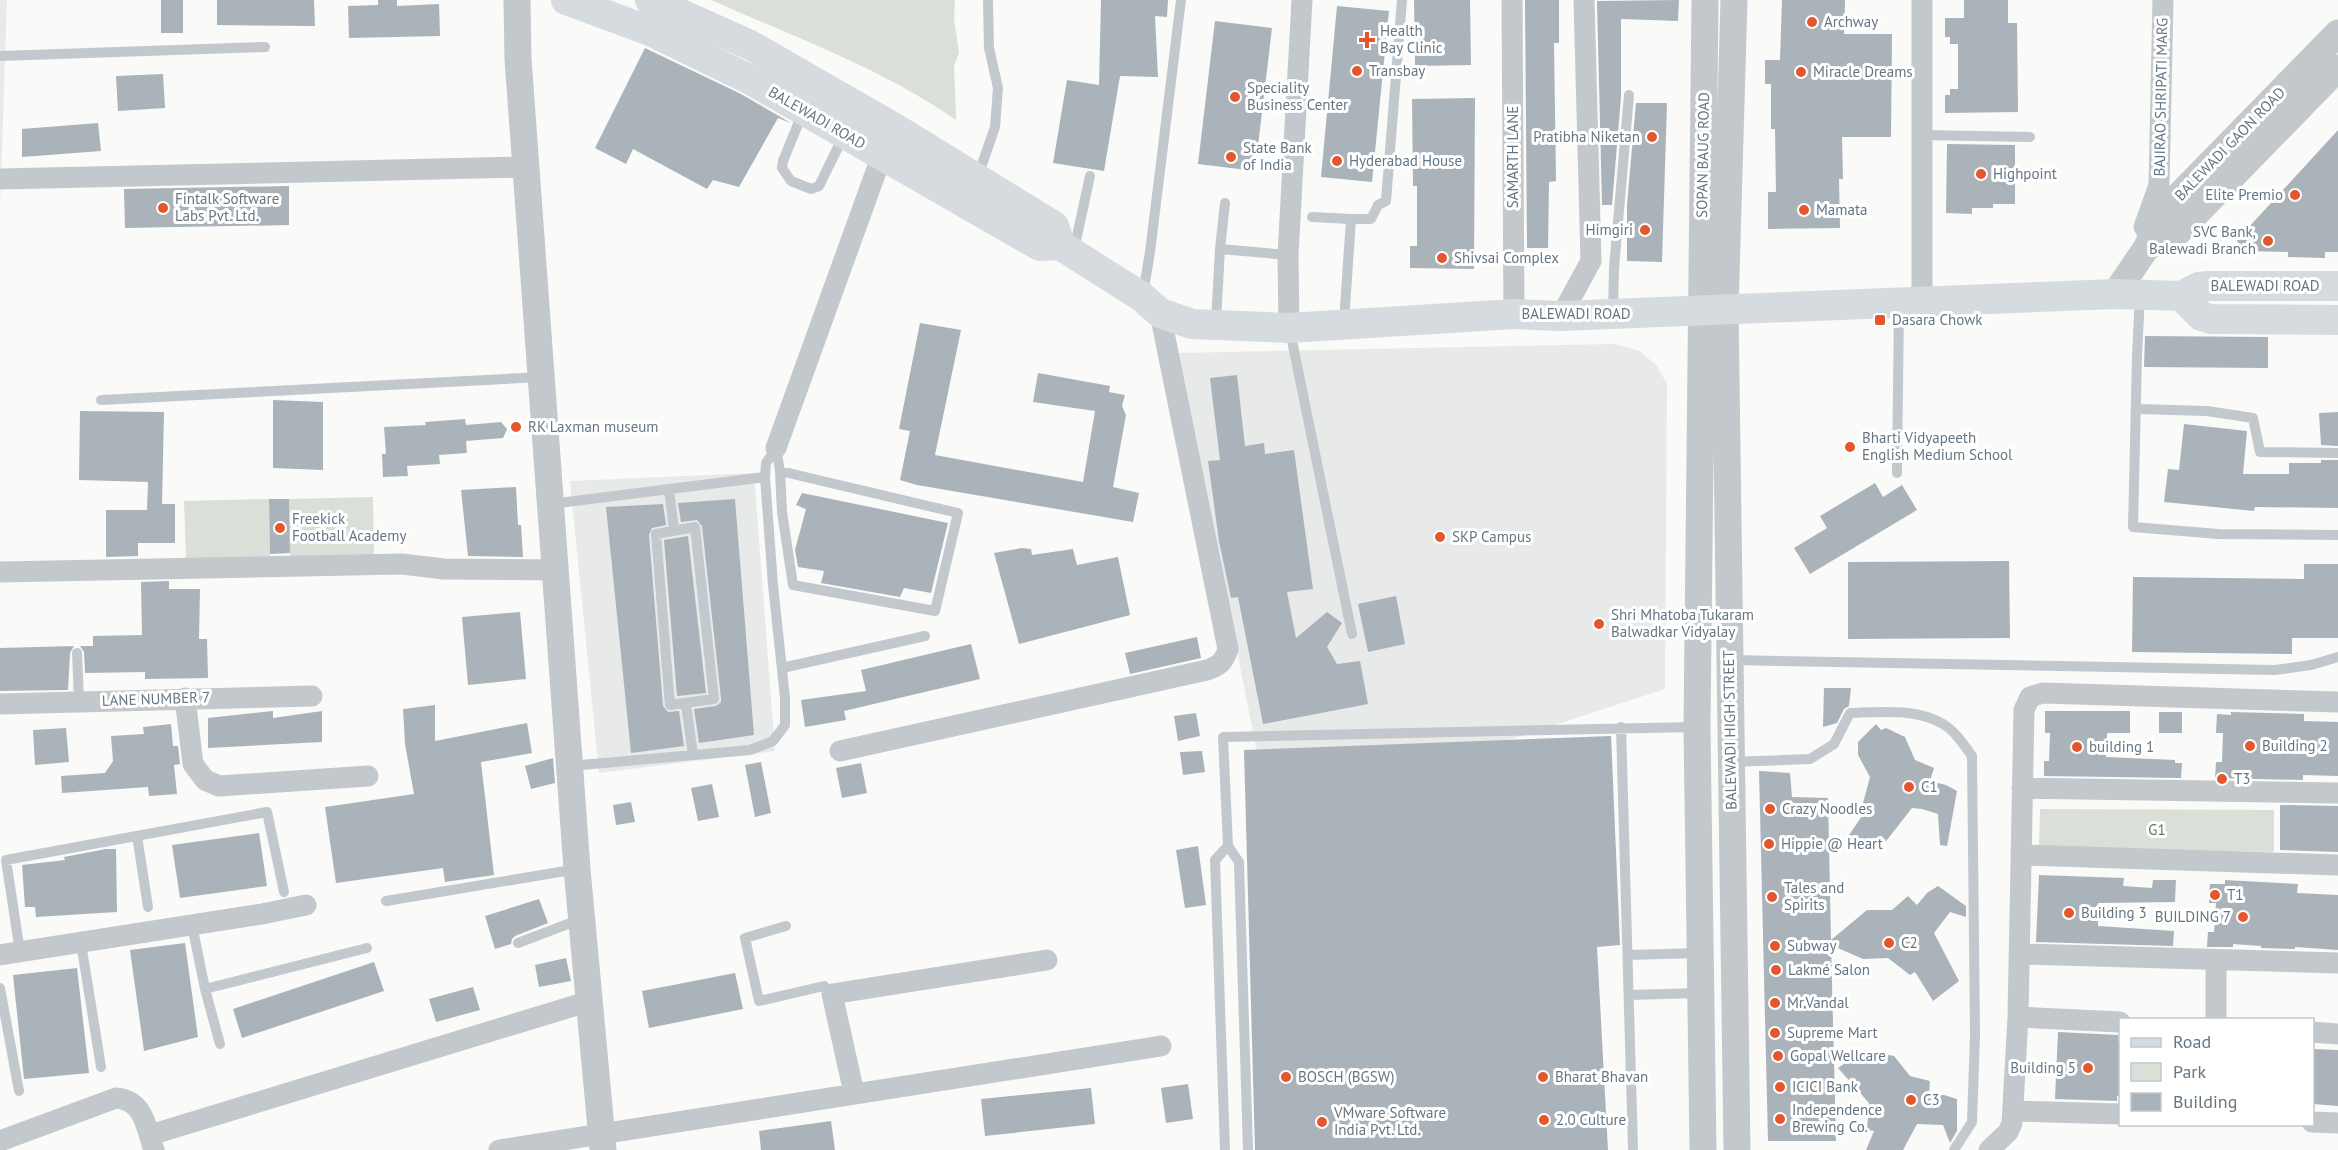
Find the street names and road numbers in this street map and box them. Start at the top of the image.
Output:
street label: BAJIRAO SHRIPATI MARG [2150,17,2171,177]
street label: BALEWADI ROAD [765,82,869,153]
street label: BALEWADI GAON ROAD [2170,83,2289,205]
street label: SOPAN BAUG ROAD [1692,92,1713,218]
street label: SAMARTH LANE [1503,106,1522,208]
street label: BALEWADI ROAD [2210,276,2320,295]
street label: BALEWADI ROAD [1521,304,1631,323]
street label: BALEWADI HIGH STREET [1719,649,1740,810]
street label: LANE NUMBER 7 [101,687,210,710]

